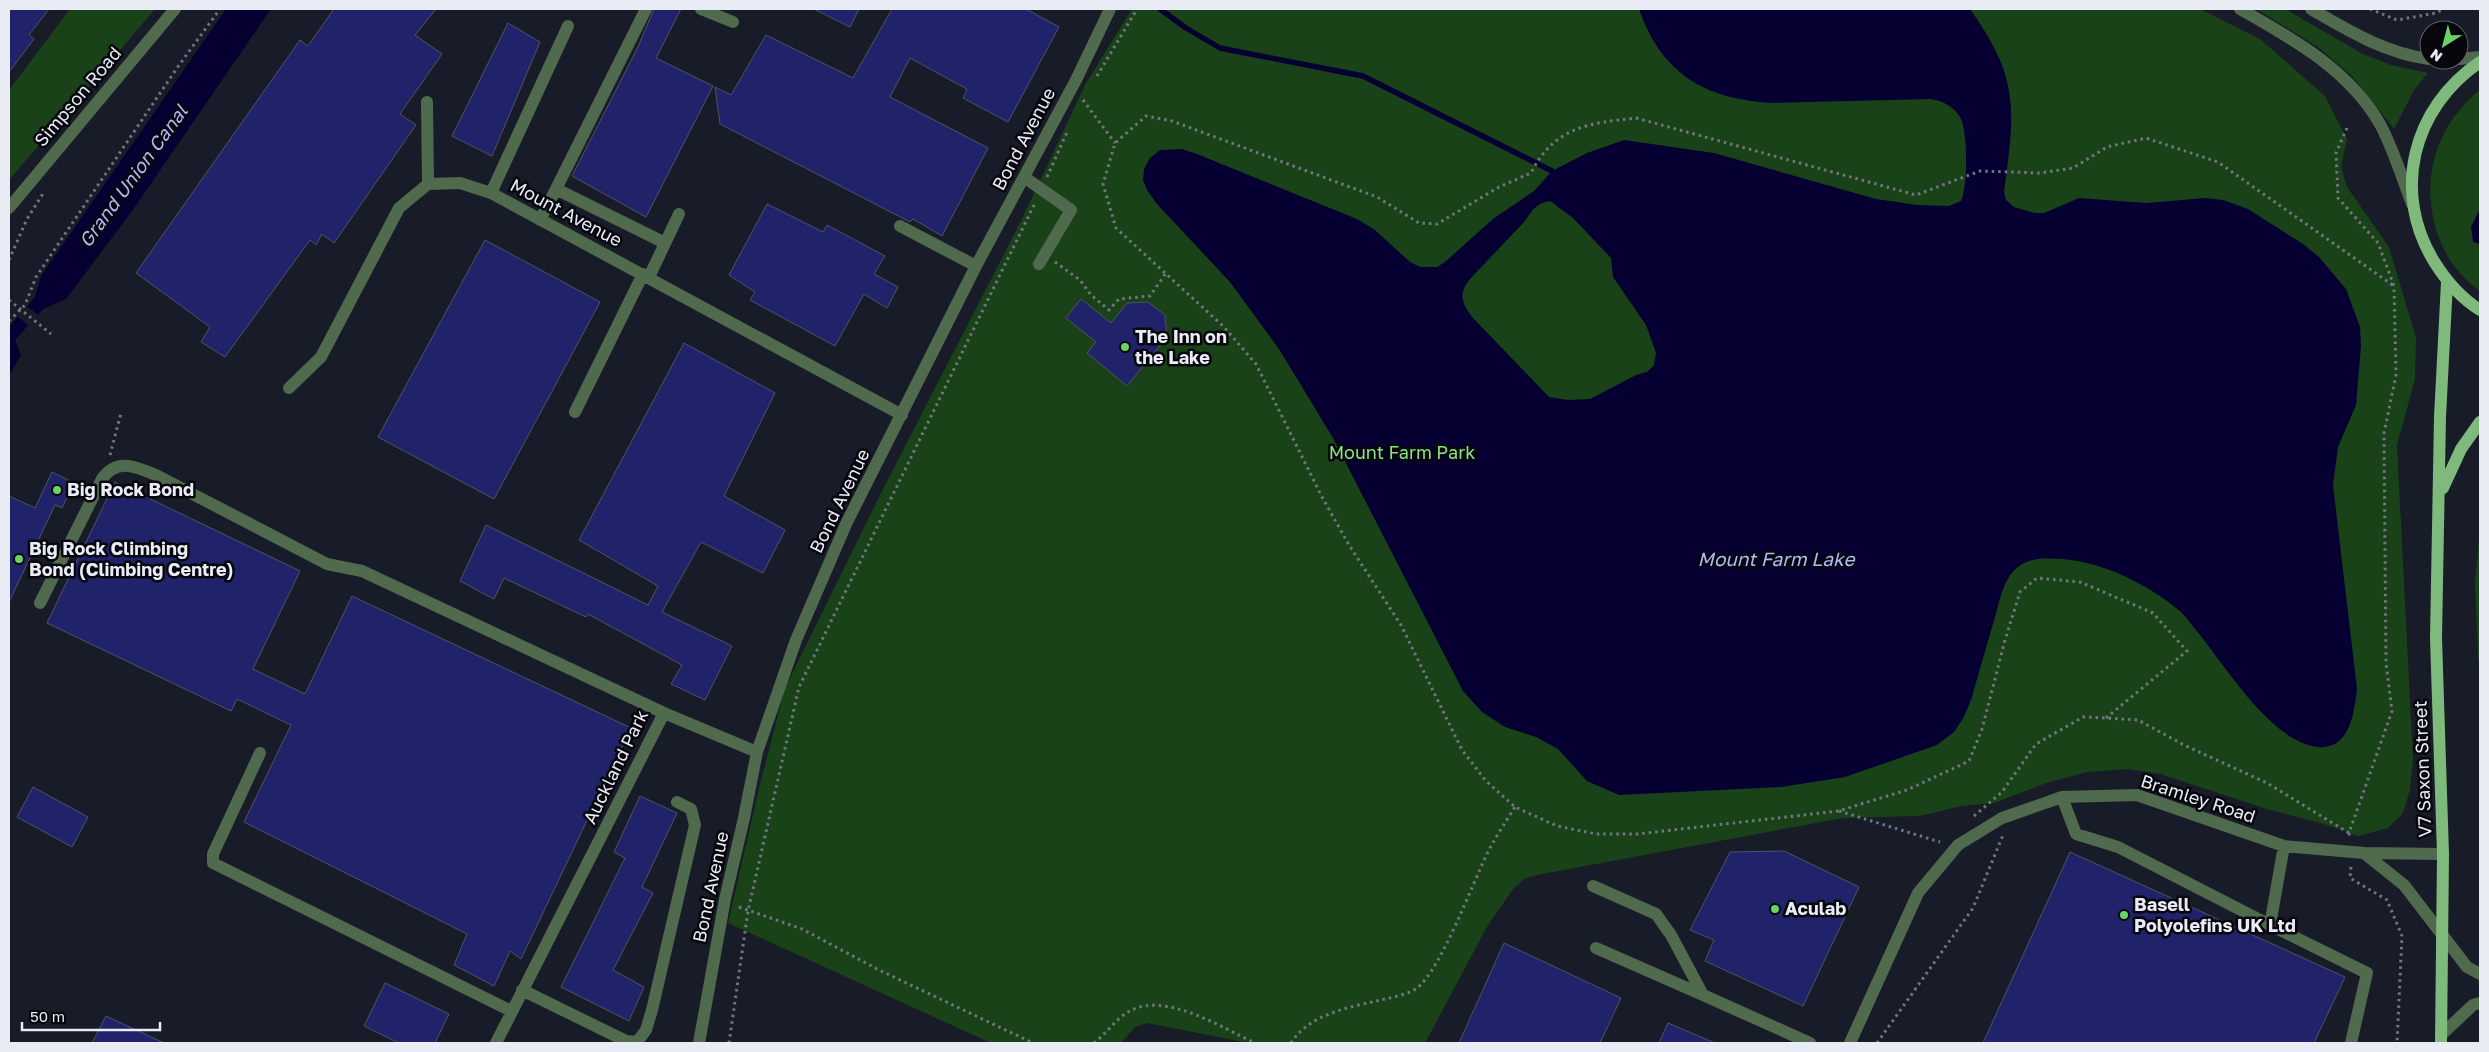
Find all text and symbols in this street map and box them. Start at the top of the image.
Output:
north arrow [2419,20,2469,70]
street label: Simpson Road [29,42,125,151]
text: N [2427,46,2445,66]
street label: Bond Avenue [987,83,1059,194]
water label: Grand Union Canal [73,99,192,251]
street label: Mount Avenue [507,173,626,251]
place label: The Inn on the Lake [1135,325,1227,368]
marker: The Inn on the Lake [1119,341,1131,353]
park label: Mount Farm Park [1329,441,1475,463]
street label: Bond Avenue [804,445,874,556]
place label: Big Rock Bond [67,478,194,500]
marker: Big Rock Bond [51,484,63,496]
place label: Big Rock Climbing Bond (Climbing Centre) [29,537,233,580]
water label: Mount Farm Lake [1698,547,1856,570]
marker: Big Rock Climbing Bond (Climbing Centre) [13,553,25,565]
street label: V7 Saxon Street [2409,700,2435,838]
street label: Auckland Park [578,706,652,827]
street label: Bramley Road [2138,769,2258,827]
street label: Bond Avenue [688,829,733,944]
place label: Basell Polyolefins UK Ltd [2134,893,2296,936]
place label: Aculab [1785,897,1846,919]
marker: Aculab [1769,903,1781,915]
marker: Basell Polyolefins UK Ltd [2118,909,2130,921]
scale bar [22,1000,160,1032]
text: 50 m [30,1007,65,1025]

